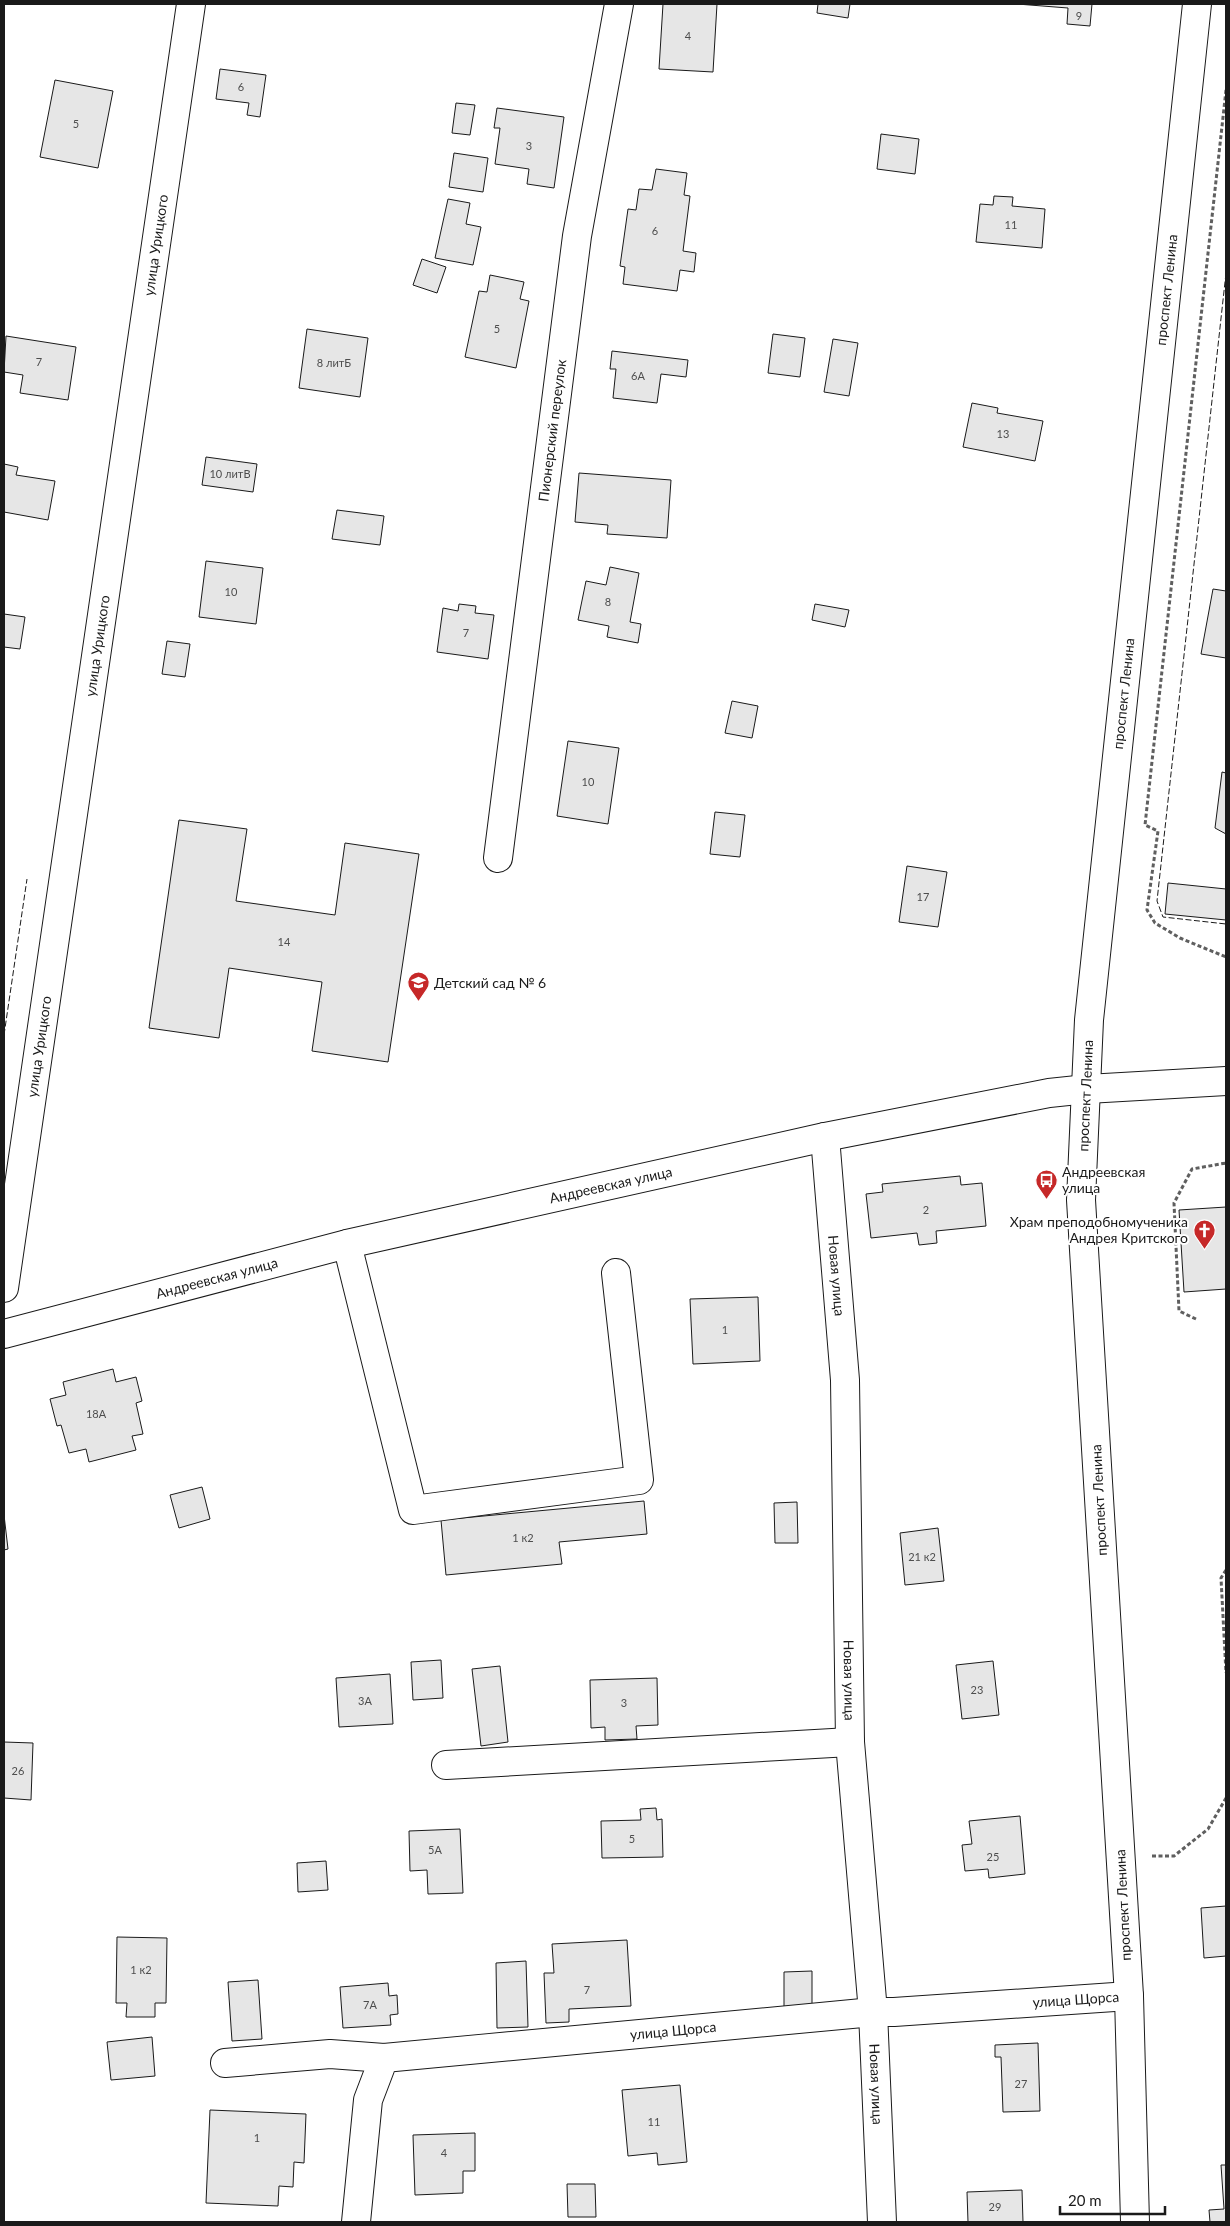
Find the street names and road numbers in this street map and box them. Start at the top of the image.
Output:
street label: улица Урицкого [140,193,171,297]
street label: проспект Ленина [1152,233,1180,346]
street label: Пионерский переулок [534,357,569,503]
street label: улица Урицкого [81,594,113,698]
street label: проспект Ленина [1109,637,1138,750]
street label: улица Урицкого [23,995,54,1098]
street label: проспект Ленина [1074,1039,1096,1152]
street label: Андреевская улица [548,1162,674,1206]
street label: Новая улица [825,1234,849,1317]
street label: Андреевская улица [154,1254,279,1302]
street label: проспект Ленина [1087,1444,1110,1556]
street label: Новая улица [841,1639,859,1721]
street label: проспект Ленина [1111,1849,1134,1961]
street label: улица Щорса [1032,1988,1120,2011]
street label: улица Щорса [629,2018,717,2043]
street label: Новая улица [866,2043,887,2125]

